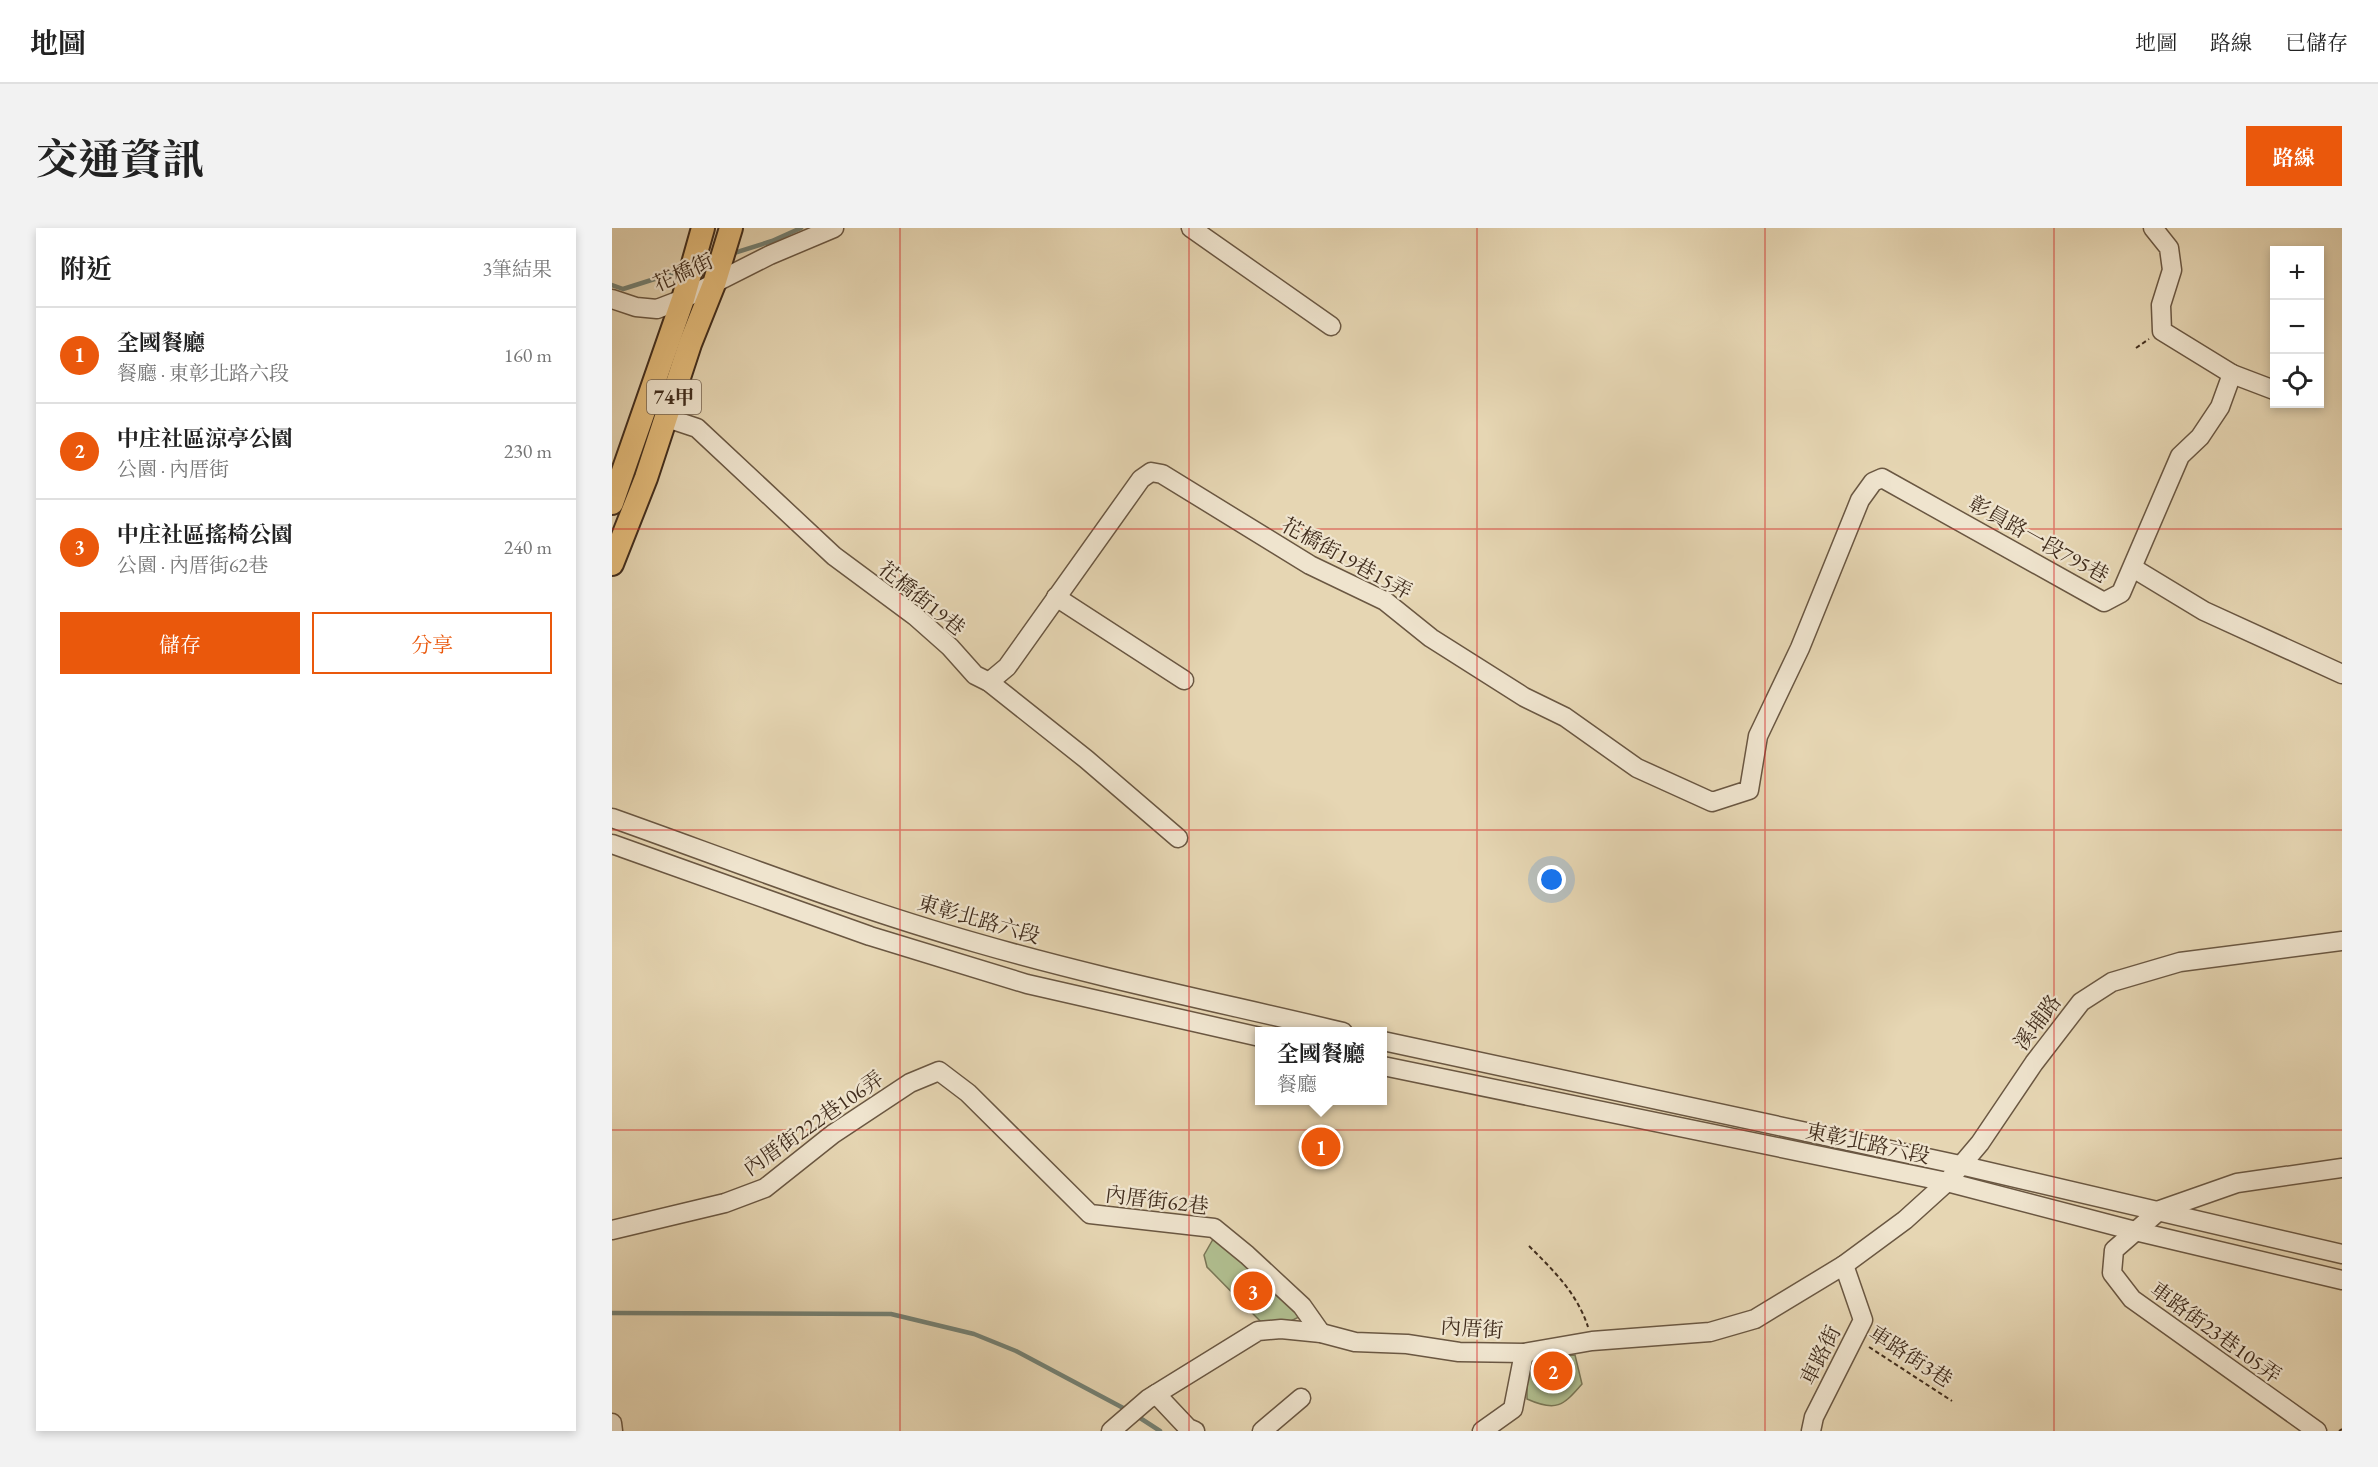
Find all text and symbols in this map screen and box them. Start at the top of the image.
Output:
text: 地圖 [30,25,86,61]
text: 地圖 [2135,29,2177,56]
text: 路線 [2210,29,2252,56]
text: 已儲存 [2285,29,2348,56]
button: 路線 [2246,126,2342,186]
text: 交通資訊 [36,132,204,187]
map controls [2270,246,2324,408]
button: + [2270,246,2324,300]
street label: 花橋街 [649,247,717,297]
text: 附近 [60,252,112,286]
text: 3筆結果 [482,256,552,282]
button: − [2270,300,2324,354]
text: 全國餐廳 [117,328,205,357]
text: 1 [74,342,85,368]
text: 160 m [504,342,552,368]
button: locate [2270,354,2324,408]
text: 餐廳 · 東彰北路六段 [117,360,289,386]
road number: 74甲 [647,380,701,414]
text: 中庄社區涼亭公園 [117,424,293,453]
text: 2 [74,438,85,464]
text: 230 m [504,438,552,464]
text: 公園 · 內厝街 [117,456,229,482]
street label: 彰員路一段795巷 [1964,489,2114,589]
street label: 花橋街19巷15弄 [1277,511,1417,605]
text: 中庄社區搖椅公園 [117,520,293,549]
text: 3 [74,534,85,560]
text: 240 m [504,534,552,560]
text: 公園 · 內厝街62巷 [117,552,268,578]
street label: 花橋街19巷 [873,555,971,641]
button: 儲存 [60,612,300,674]
button: 分享 [312,612,552,674]
your location [1537,865,1566,894]
street label: 東彰北路六段 [915,889,1043,949]
street label: 溪埔路 [2007,989,2067,1055]
popup [1255,1027,1387,1105]
text: 全國餐廳 [1277,1039,1365,1068]
street label: 內厝街222巷106弄 [737,1064,889,1182]
text: 餐廳 [1277,1071,1317,1097]
street label: 東彰北路六段 [1804,1117,1932,1169]
pin: 1 [1302,1124,1340,1170]
street label: 內厝街62巷 [1104,1180,1210,1220]
pin: 3 [1234,1268,1272,1314]
street label: 車路街23巷105弄 [2145,1275,2287,1389]
street label: 內厝街 [1440,1312,1504,1344]
street label: 車路街3巷 [1864,1319,1958,1393]
street label: 車路街 [1794,1321,1846,1389]
pin: 2 [1534,1348,1572,1394]

